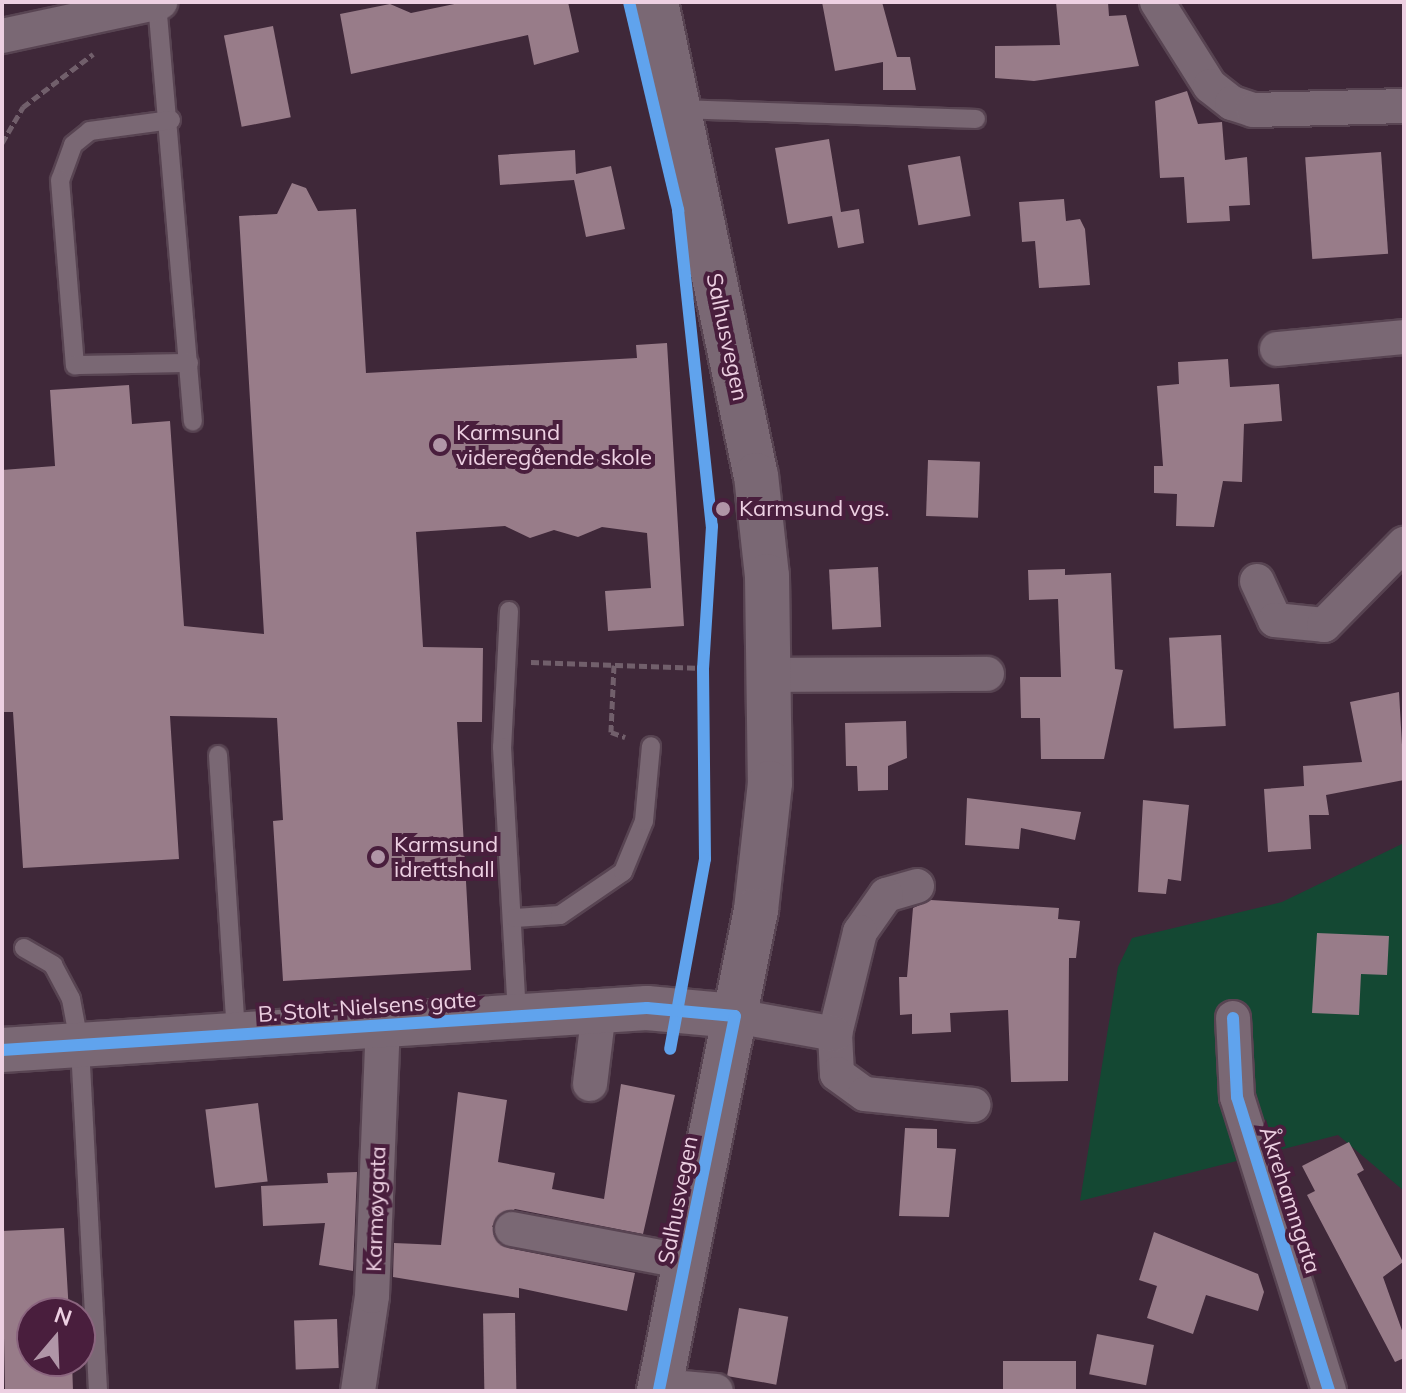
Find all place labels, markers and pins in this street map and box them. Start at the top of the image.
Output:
place label: Karmsund videregående skole [456,419,652,470]
marker: Karmsund videregående skole [431,436,449,454]
place label: Karmsund vgs. [739,496,889,522]
marker: Karmsund vgs. [714,500,732,518]
place label: Karmsund idrettshall [394,831,498,882]
marker: Karmsund idrettshall [369,848,387,866]

